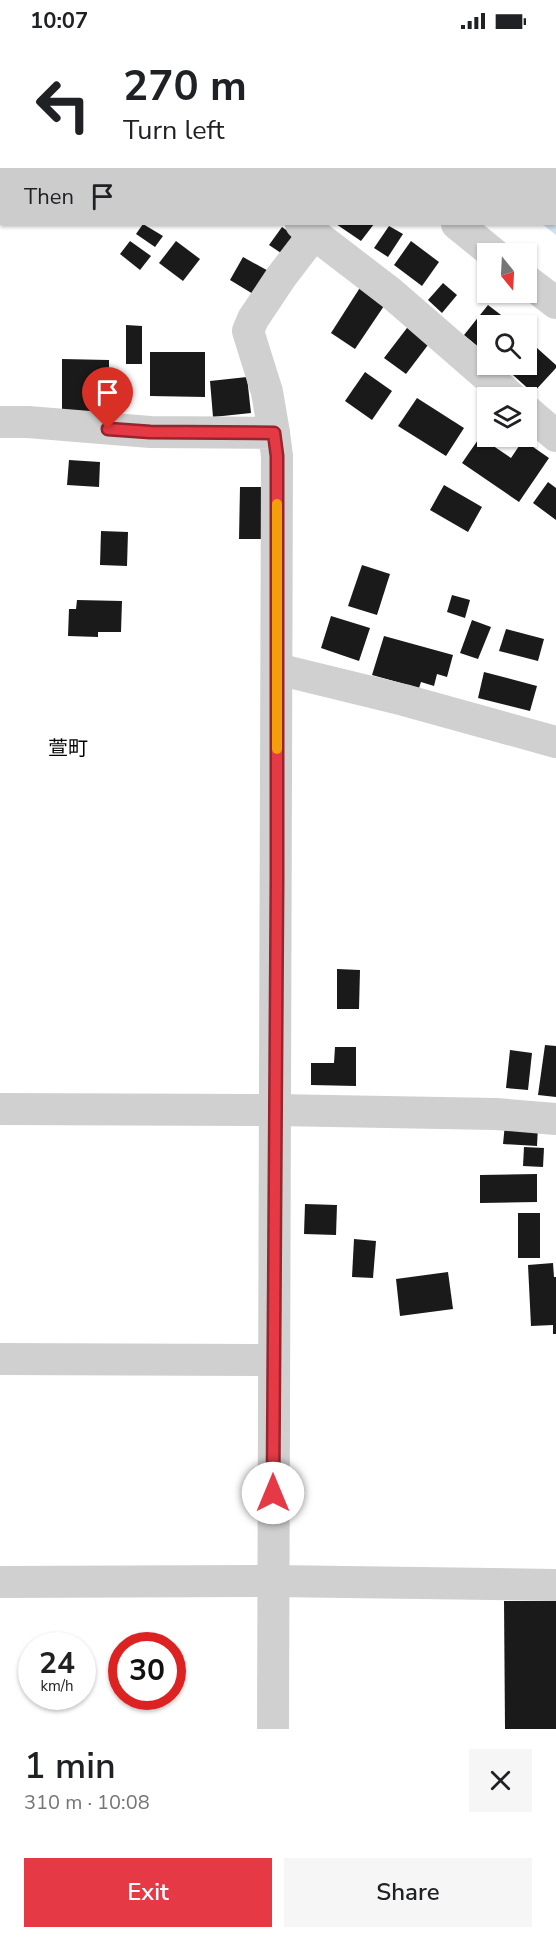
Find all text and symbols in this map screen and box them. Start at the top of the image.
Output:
text: 10:07 [30,6,88,36]
text: 270 m [123,58,247,115]
icon: left [24,66,102,144]
text: Turn left [123,112,224,149]
icon: arrive [86,180,119,213]
text: Then [24,182,74,212]
north arrow [477,243,537,303]
map controls [477,243,537,447]
button: search [477,315,537,375]
pin [82,367,133,429]
icon: arrive [91,376,124,409]
button: layers [477,387,537,447]
district label: 萱町 [48,735,88,762]
position arrow [241,1461,305,1525]
speed limit sign: 30 [108,1632,186,1710]
text: 24 [39,1643,75,1684]
text: km/h [40,1676,74,1696]
text: 1 min [24,1742,116,1791]
button: close [469,1749,532,1812]
text: 310 m · 10:08 [24,1789,150,1816]
button: Exit [24,1858,272,1927]
button: Share [284,1858,532,1927]

